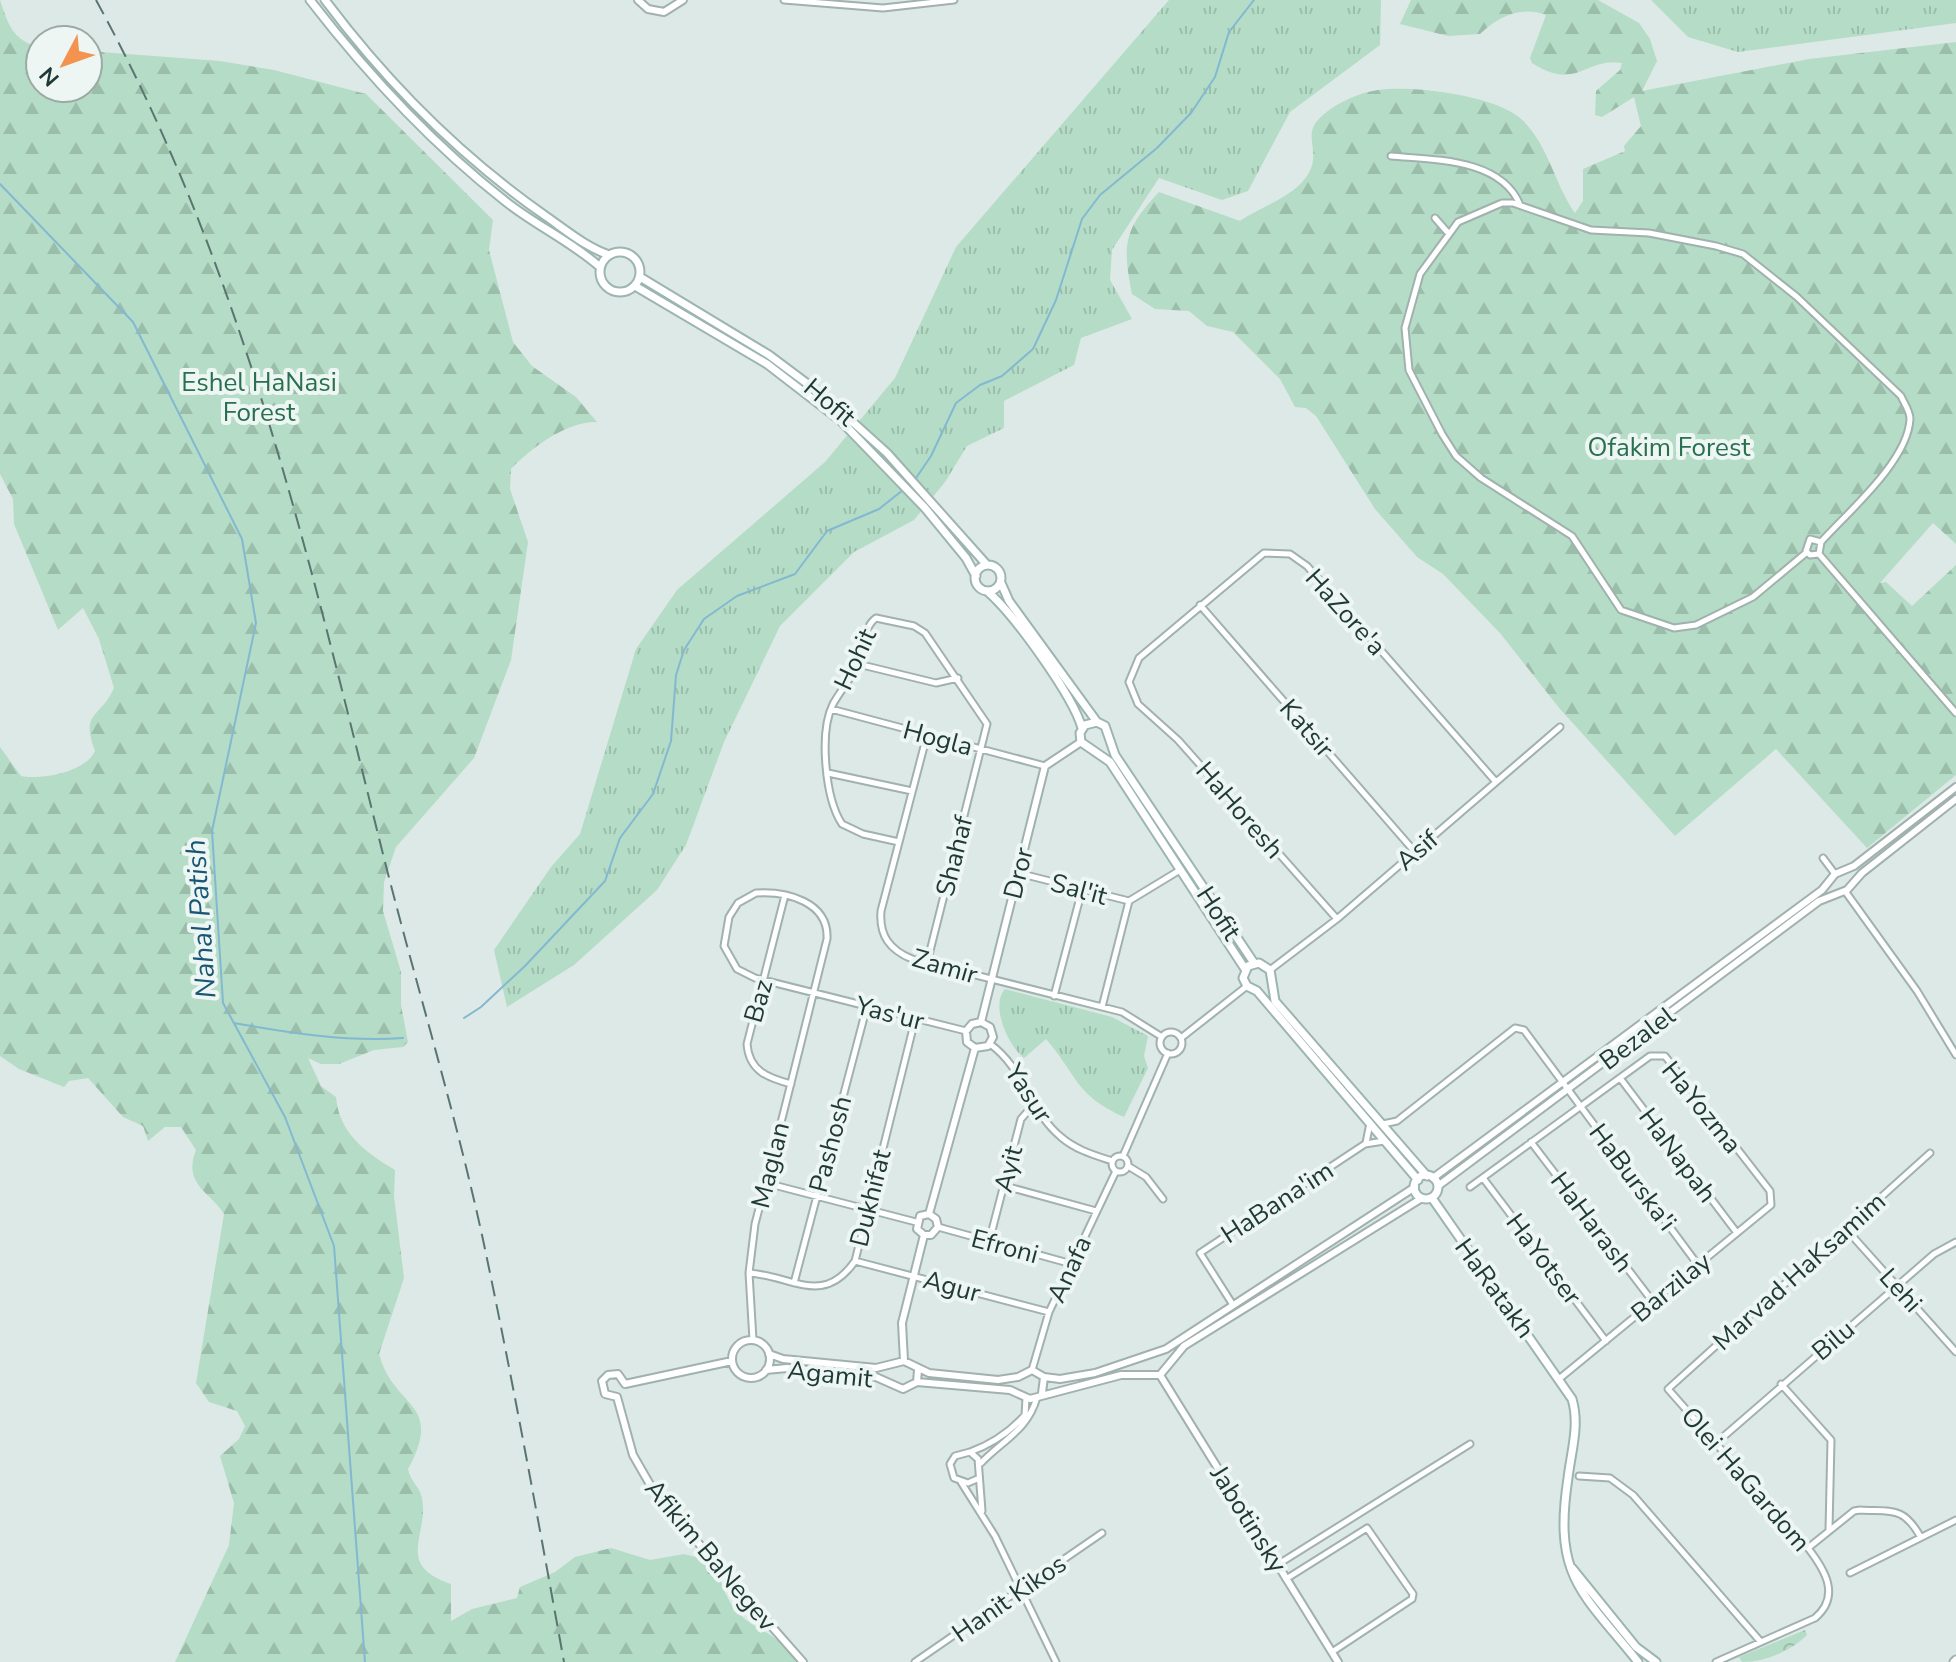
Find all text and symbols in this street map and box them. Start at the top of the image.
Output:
north arrow [24,24,104,104]
text: N [33,60,66,93]
park label: Eshel HaNasi Forest [181,365,337,430]
street label: Hofit [796,370,864,435]
park label: Ofakim Forest [1588,430,1751,465]
street label: HaZore'a [1297,561,1394,663]
street label: Hohit [826,622,885,696]
street label: Katsir [1271,692,1342,766]
street label: Hogla [899,712,977,765]
street label: HaHoresh [1188,754,1292,866]
street label: Shahaf [928,812,981,900]
street label: Asif [1388,822,1446,879]
water label: Nahal Patish [176,838,226,1000]
street label: Dror [995,843,1042,903]
street label: Sal'it [1047,865,1112,914]
street label: Hofit [1188,880,1249,948]
street label: Zamir [908,941,982,993]
street label: Baz [736,975,781,1027]
street label: Yas'ur [851,988,928,1039]
street label: Bezalel [1592,998,1682,1078]
street label: HaYozma [1654,1054,1750,1161]
street label: Yasur [996,1056,1061,1130]
street label: Pashosh [801,1092,860,1196]
street label: HaNapah [1630,1101,1725,1210]
street label: HaBurska'i [1581,1117,1684,1238]
street label: Maglan [743,1118,798,1212]
street label: Ayit [986,1141,1031,1196]
street label: Dukhifat [842,1145,900,1250]
street label: HaBana'im [1214,1153,1340,1252]
street label: HaHarash [1542,1165,1641,1280]
street label: Marvad HaKsamim [1705,1184,1893,1358]
street label: HaYotser [1498,1206,1590,1313]
street label: Efroni [967,1221,1042,1272]
street label: Anafa [1039,1230,1100,1308]
street label: HaRatakh [1447,1231,1543,1345]
street label: Barzilay [1624,1244,1719,1330]
street label: Lehi [1871,1261,1930,1320]
street label: Agur [919,1262,985,1311]
street label: Bilu [1804,1312,1862,1369]
street label: Agamit [786,1353,875,1396]
street label: Olei HaGardom [1673,1399,1818,1559]
street label: Jabotinsky [1201,1458,1296,1580]
street label: Afikim BaNegev [637,1472,785,1639]
street label: Hanit Kikos [945,1546,1073,1651]

